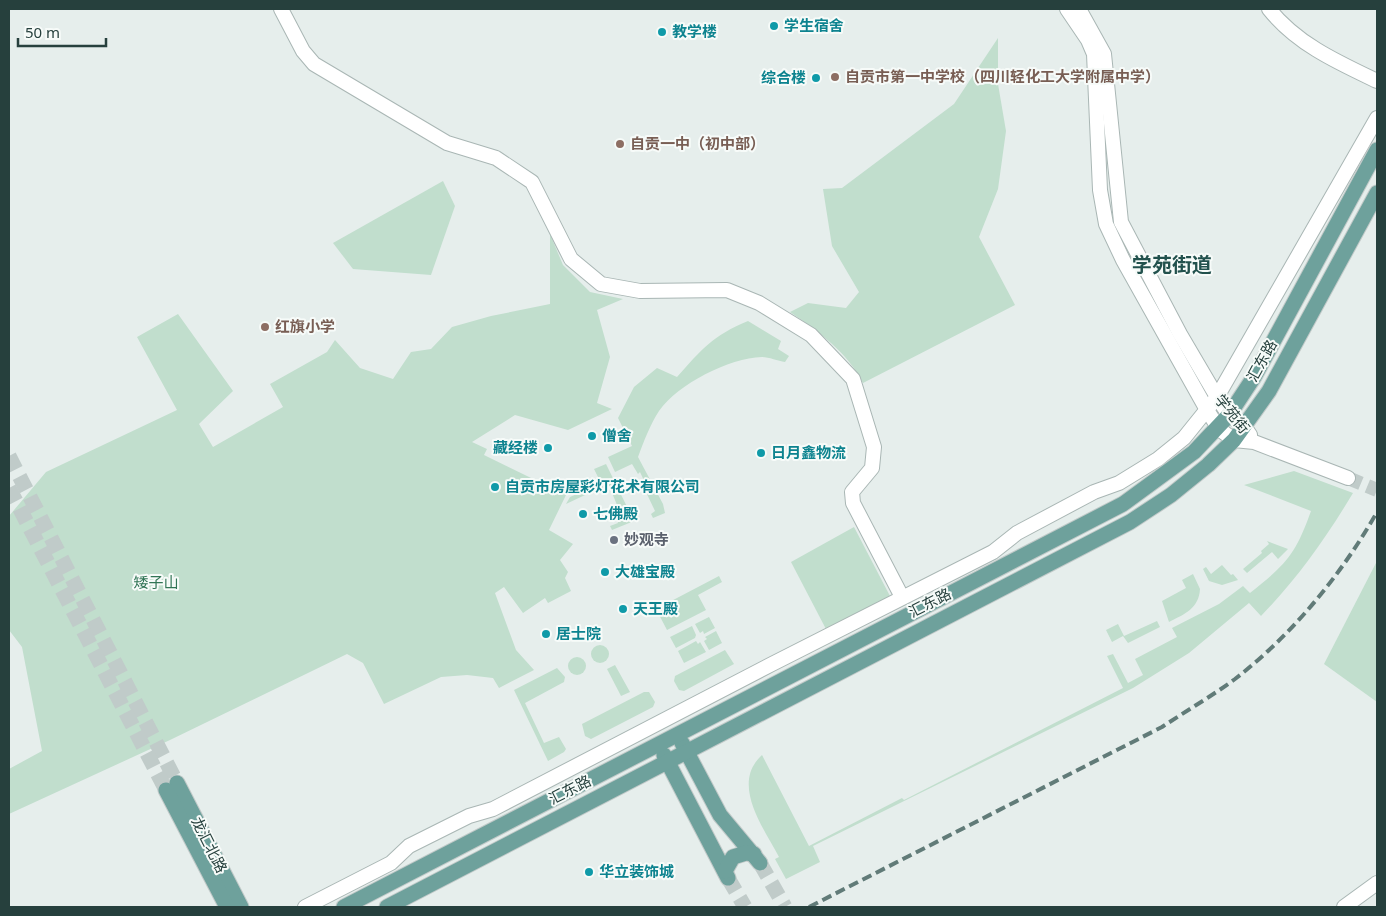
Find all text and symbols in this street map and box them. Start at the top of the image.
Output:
scale bar [18,15,105,47]
place label: 学生宿舍 [784,15,844,35]
marker: 学生宿舍 [768,20,780,32]
place label: 教学楼 [672,21,717,41]
text: 50 m [25,22,60,42]
marker: 教学楼 [656,26,668,38]
place label: 自贡市第一中学校（四川轻化工大学附属中学） [845,66,1160,86]
place label: 综合楼 [761,67,806,87]
marker: 自贡市第一中学校（四川轻化工大学附属中学） [829,71,841,83]
marker: 综合楼 [810,72,822,84]
place label: 自贡一中（初中部） [630,133,765,153]
marker: 自贡一中（初中部） [614,138,626,150]
district label: 学苑街道 [1132,251,1212,278]
place label: 红旗小学 [275,316,335,336]
marker: 红旗小学 [259,321,271,333]
street label: 汇东路 [1241,336,1281,385]
street label: 学苑街 [1211,390,1255,437]
place label: 僧舍 [602,425,632,445]
marker: 僧舍 [586,430,598,442]
place label: 藏经楼 [493,437,538,457]
marker: 藏经楼 [542,442,554,454]
place label: 日月鑫物流 [771,442,846,462]
marker: 日月鑫物流 [755,447,767,459]
place label: 自贡市房屋彩灯花术有限公司 [505,476,700,496]
marker: 自贡市房屋彩灯花术有限公司 [489,481,501,493]
place label: 七佛殿 [593,503,638,523]
marker: 七佛殿 [577,508,589,520]
place label: 妙观寺 [624,529,669,549]
marker: 妙观寺 [608,534,620,546]
place label: 大雄宝殿 [615,561,675,581]
marker: 大雄宝殿 [599,566,611,578]
park label: 矮子山 [133,572,179,592]
street label: 汇东路 [905,583,954,621]
place label: 天王殿 [633,598,678,618]
marker: 天王殿 [617,603,629,615]
place label: 居士院 [556,623,601,643]
marker: 居士院 [540,628,552,640]
street label: 汇东路 [545,770,594,808]
street label: 龙汇北路 [187,813,232,876]
place label: 华立装饰城 [599,861,674,881]
marker: 华立装饰城 [583,866,595,878]

